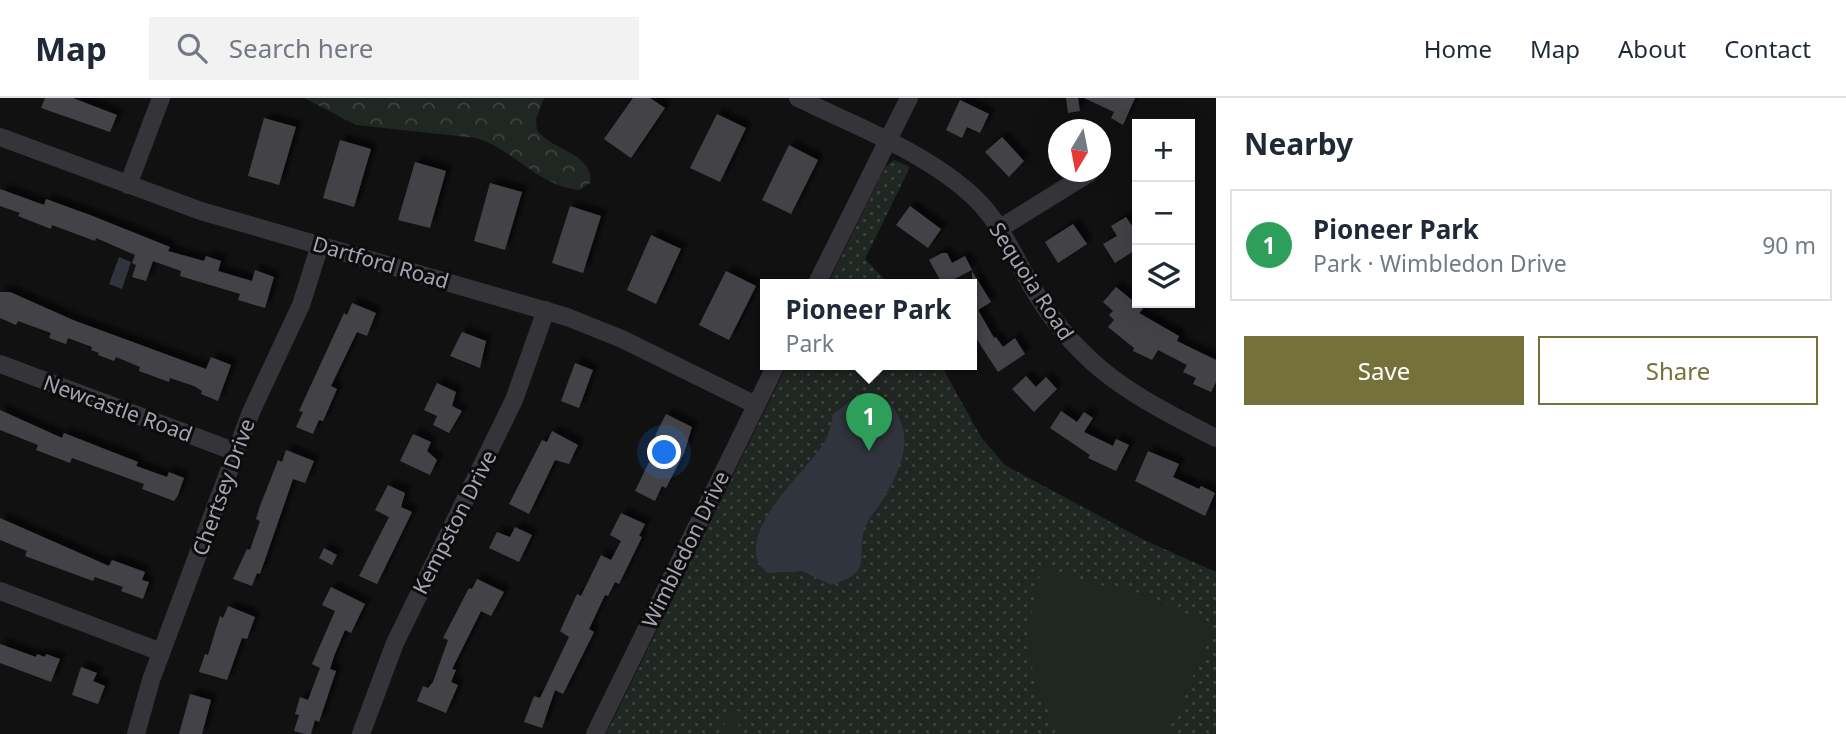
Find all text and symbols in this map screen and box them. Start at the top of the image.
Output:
search box [149,17,639,80]
text: Map [35,26,107,71]
icon: search [173,29,211,67]
text: Search here [229,30,373,66]
text: Home [1424,32,1492,65]
text: Map [1530,32,1580,65]
text: About [1618,32,1686,65]
text: Contact [1724,32,1811,65]
north arrow [1048,119,1111,182]
map controls [1132,119,1195,308]
button: + [1132,119,1195,182]
text: Nearby [1244,123,1353,164]
button: − [1132,182,1195,245]
text: Pioneer Park [1313,211,1479,247]
street label: Sequoia Road [983,217,1081,345]
street label: Dartford Road [310,229,452,295]
text: 1 [1262,229,1276,261]
text: 90 m [1762,229,1816,261]
button: layers [1132,245,1195,308]
text: Park · Wimbledon Drive [1313,247,1567,279]
popup [760,279,977,370]
text: Pioneer Park [786,291,951,327]
text: Park [786,327,834,359]
button: Save [1244,336,1524,405]
button: Share [1538,336,1818,405]
street label: Newcastle Road [40,368,196,448]
pin: 1 [846,393,892,451]
street label: Chertsey Drive [185,415,261,559]
your location [647,435,681,469]
street label: Kempston Drive [406,445,502,599]
street label: Wimbledon Drive [635,466,735,632]

